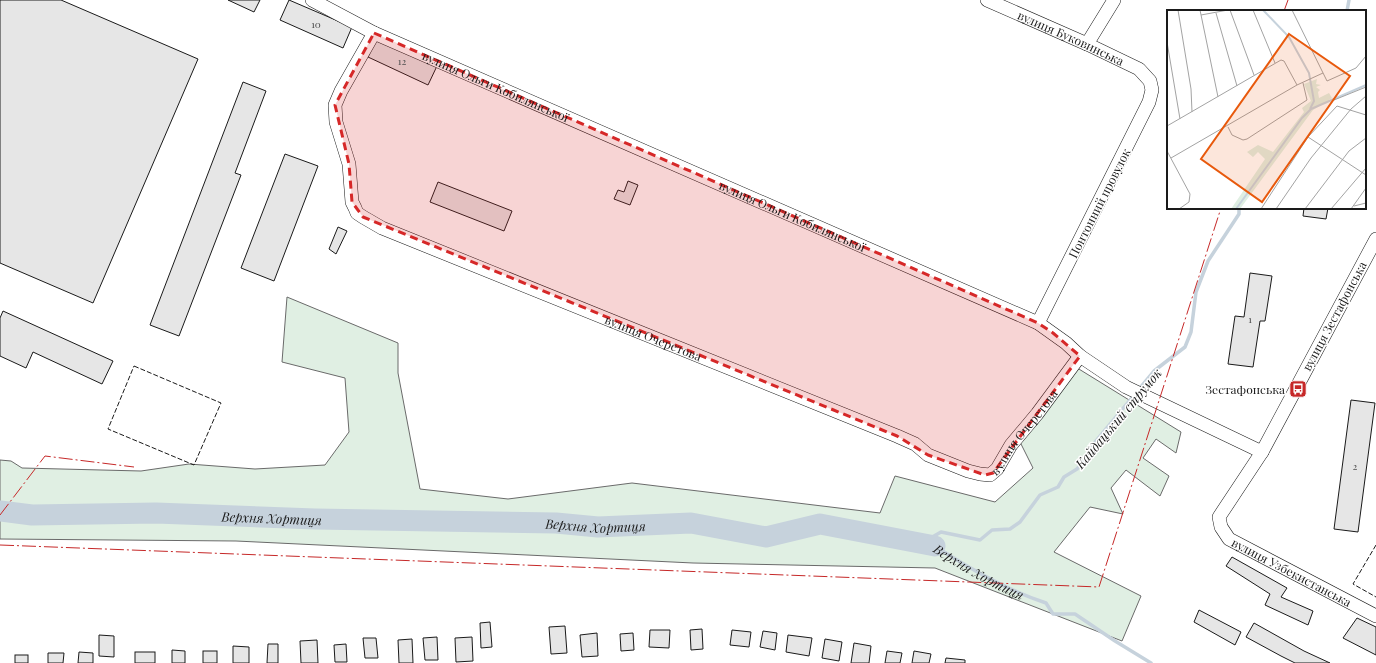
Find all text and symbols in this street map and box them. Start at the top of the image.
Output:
street label: вулиця Буковинська [1015,7,1127,69]
inset map [1167,10,1366,209]
house number: 10 [311,17,321,31]
street label: вулиця Ольги Кобилянської [420,47,572,125]
house number: 12 [398,54,406,68]
street label: Понтонний провулок [1064,145,1134,261]
street label: вулиця Ольги Кобилянської [717,177,869,255]
street label: вулиця Зестафонська [1298,258,1370,374]
street label: вулиця Очеретова [603,311,704,364]
house number: 1 [1248,312,1252,326]
water label: Кайдацький струмок [1070,364,1165,473]
bus stop icon: Зестафонська [1288,379,1308,399]
place label: Зестафонська [1205,381,1285,397]
street label: вулиця Очеретова [987,386,1061,479]
house number: 2 [1353,459,1358,473]
water label: Верхня Хортиця [220,507,322,528]
water label: Верхня Хортиця [544,514,646,536]
street label: вулиця Узбекистанська [1229,534,1354,610]
water label: Верхня Хортиця [930,539,1027,603]

